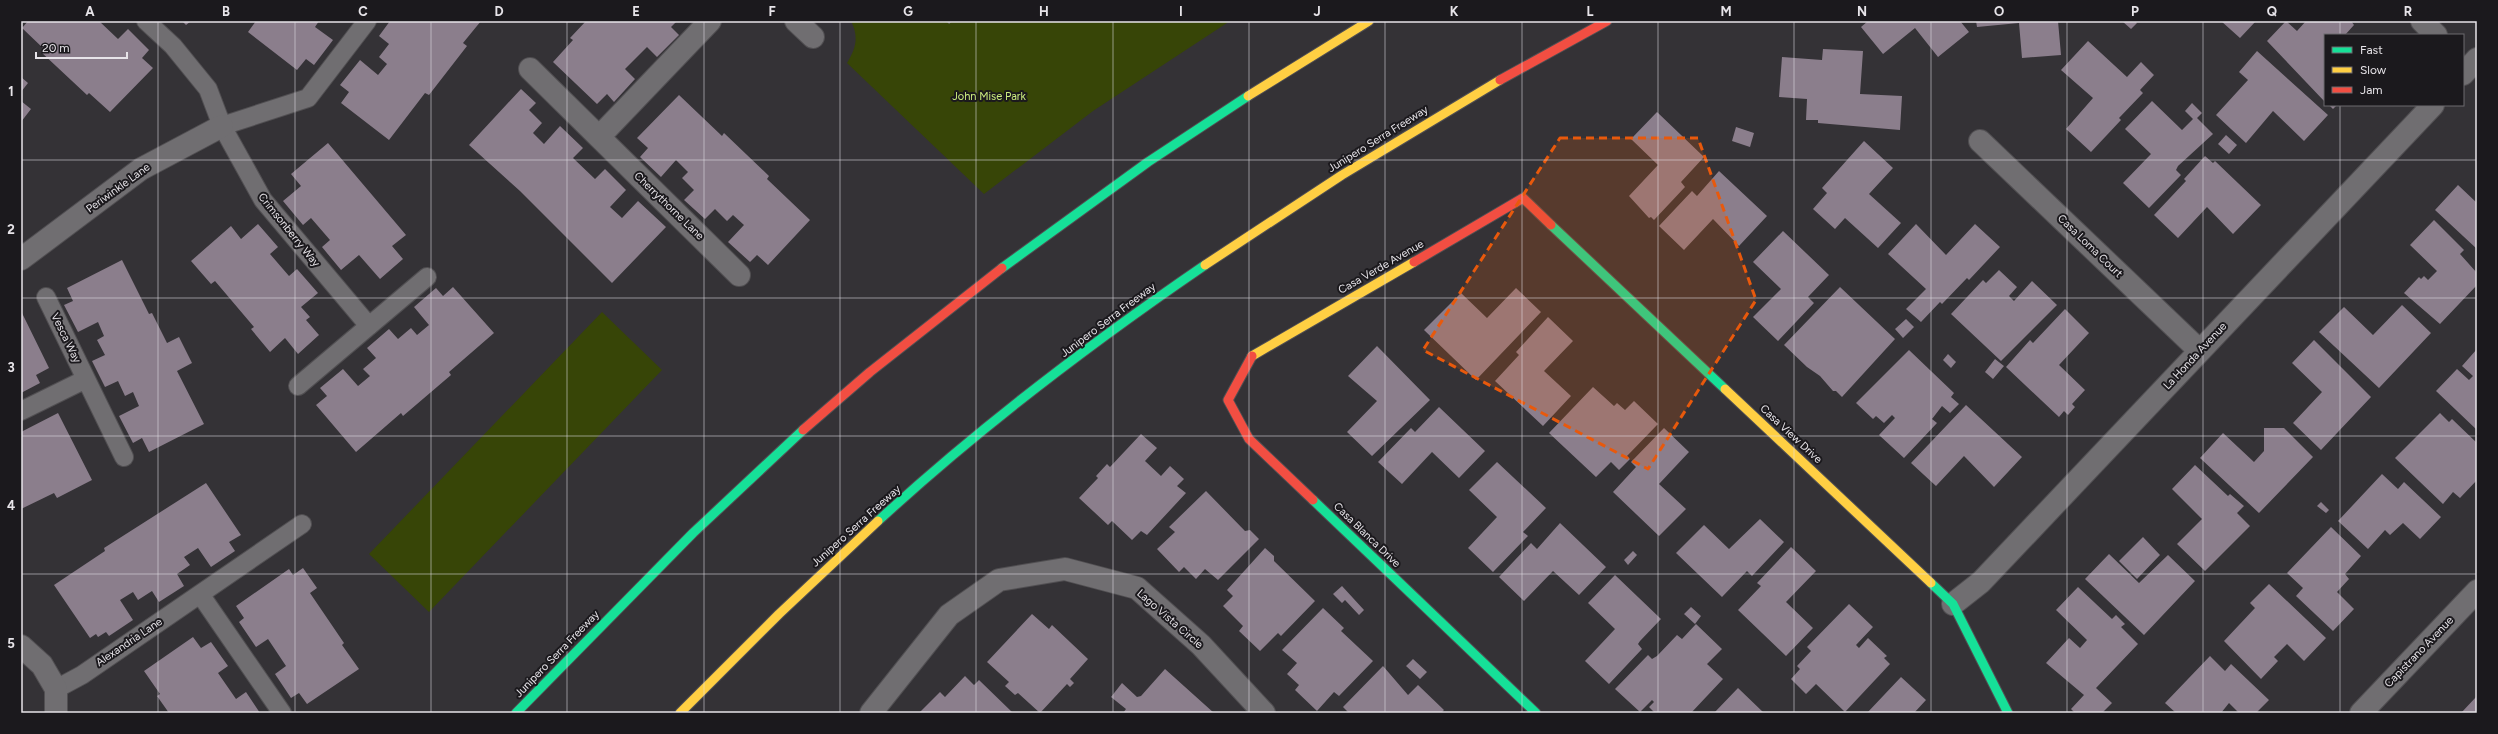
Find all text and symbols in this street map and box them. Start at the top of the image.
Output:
text: A [85,4,95,19]
text: B [222,4,230,19]
text: C [358,4,368,19]
text: D [494,4,504,19]
text: E [632,4,640,19]
text: F [768,4,776,19]
text: G [903,4,913,19]
text: H [1039,4,1049,19]
text: I [1179,4,1183,19]
text: J [1313,4,1321,19]
text: K [1450,4,1459,19]
text: L [1587,4,1594,19]
text: M [1720,4,1732,19]
text: N [1857,4,1867,19]
text: O [1994,4,2004,19]
text: P [2131,4,2139,19]
text: Q [2267,4,2277,19]
text: R [2404,4,2413,19]
scale bar [36,34,127,60]
legend [2324,34,2464,106]
text: 20 m [42,41,70,55]
text: Fast [2360,43,2383,57]
text: Slow [2360,63,2387,77]
text: Jam [2360,83,2383,97]
text: 1 [8,84,14,99]
park label: John Mise Park [952,90,1026,103]
street label: Junipero Serra Freeway [1326,103,1431,175]
street label: Periwinkle Lane [84,160,152,216]
street label: Cherrythorne Lane [631,169,707,243]
street label: Crimsonberry Way [255,191,323,270]
street label: Casa Loma Court [2055,212,2125,280]
text: 2 [7,222,15,237]
street label: Casa Verde Avenue [1336,237,1426,297]
street label: Junipero Serra Freeway [1058,280,1158,360]
street label: Vesca Way [48,311,84,365]
street label: La Honda Avenue [2161,320,2229,392]
text: 3 [7,360,15,375]
street label: Casa View Drive [1757,402,1825,466]
street label: Junipero Serra Freeway [809,482,903,570]
text: 4 [7,498,15,513]
street label: Casa Blanca Drive [1331,500,1403,570]
street label: Lago Vista Circle [1134,587,1206,651]
street label: Junipero Serra Freeway [512,608,602,700]
street label: Capistrano Avenue [2382,614,2456,690]
street label: Alexandria Lane [93,615,165,669]
text: 5 [7,636,15,651]

